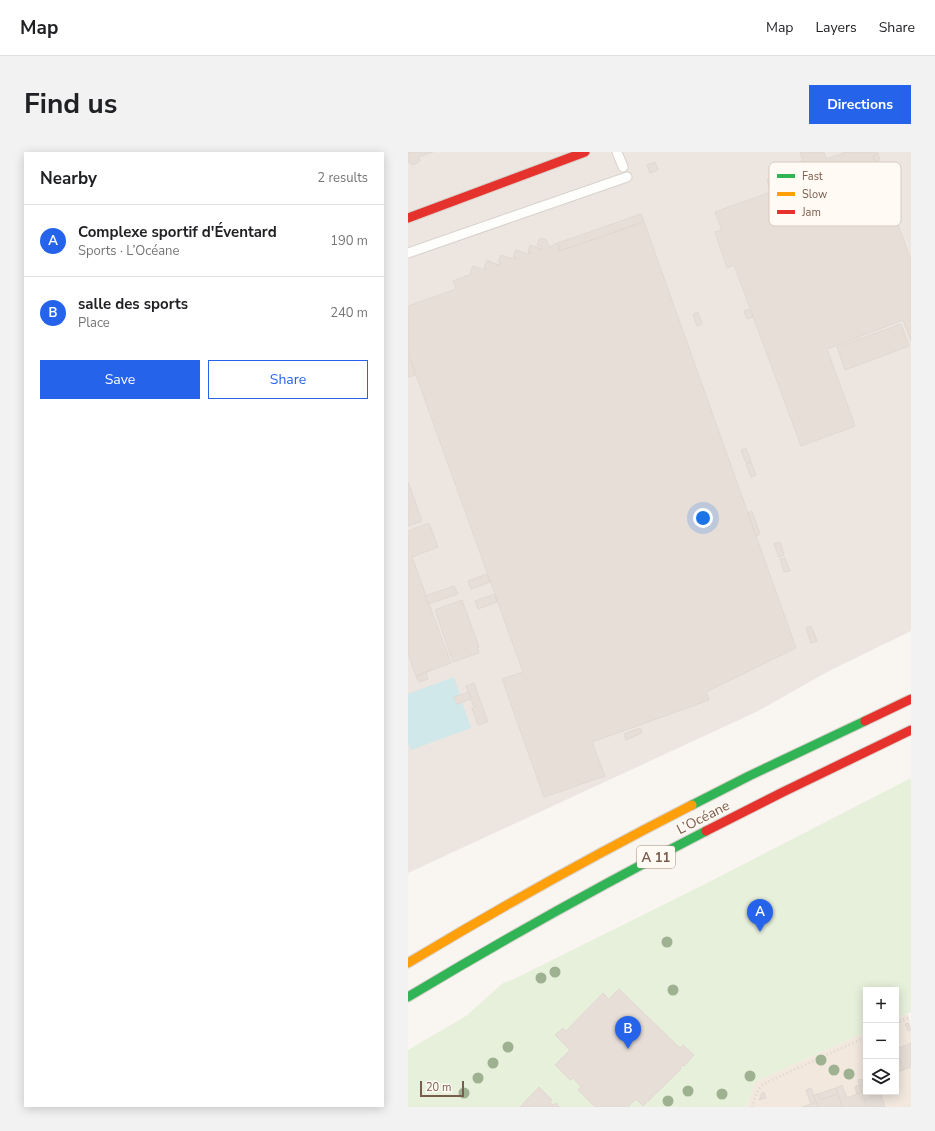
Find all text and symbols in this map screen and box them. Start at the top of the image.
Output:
text: Map [20,15,58,41]
text: Map [766,18,793,37]
text: Layers [815,18,857,37]
text: Share [879,18,915,37]
text: Find us [24,85,118,123]
button: Directions [809,85,911,124]
legend [769,162,901,226]
text: Nearby [40,167,97,190]
text: 2 results [317,169,368,187]
text: Fast [802,169,823,184]
text: Slow [802,187,827,202]
text: Jam [801,205,821,220]
text: Complexe sportif d'Éventard [78,222,277,242]
text: A [48,232,58,250]
text: 190 m [330,232,368,250]
text: Sports · L’Océane [78,242,179,260]
text: salle des sports [78,294,188,314]
text: B [49,304,57,322]
text: 240 m [330,304,368,322]
text: Place [78,314,110,332]
button: Save [40,360,200,399]
button: Share [208,360,368,399]
your location [693,508,713,528]
street label: L’Océane [673,796,733,839]
road number: A 11 [637,846,675,868]
pin: A [747,899,773,932]
map controls [863,987,899,1095]
button: + [863,987,899,1023]
pin: B [615,1016,641,1049]
button: − [863,1023,899,1059]
button: layers [863,1059,899,1095]
scale bar [420,1079,464,1098]
text: 20 m [426,1080,451,1095]

